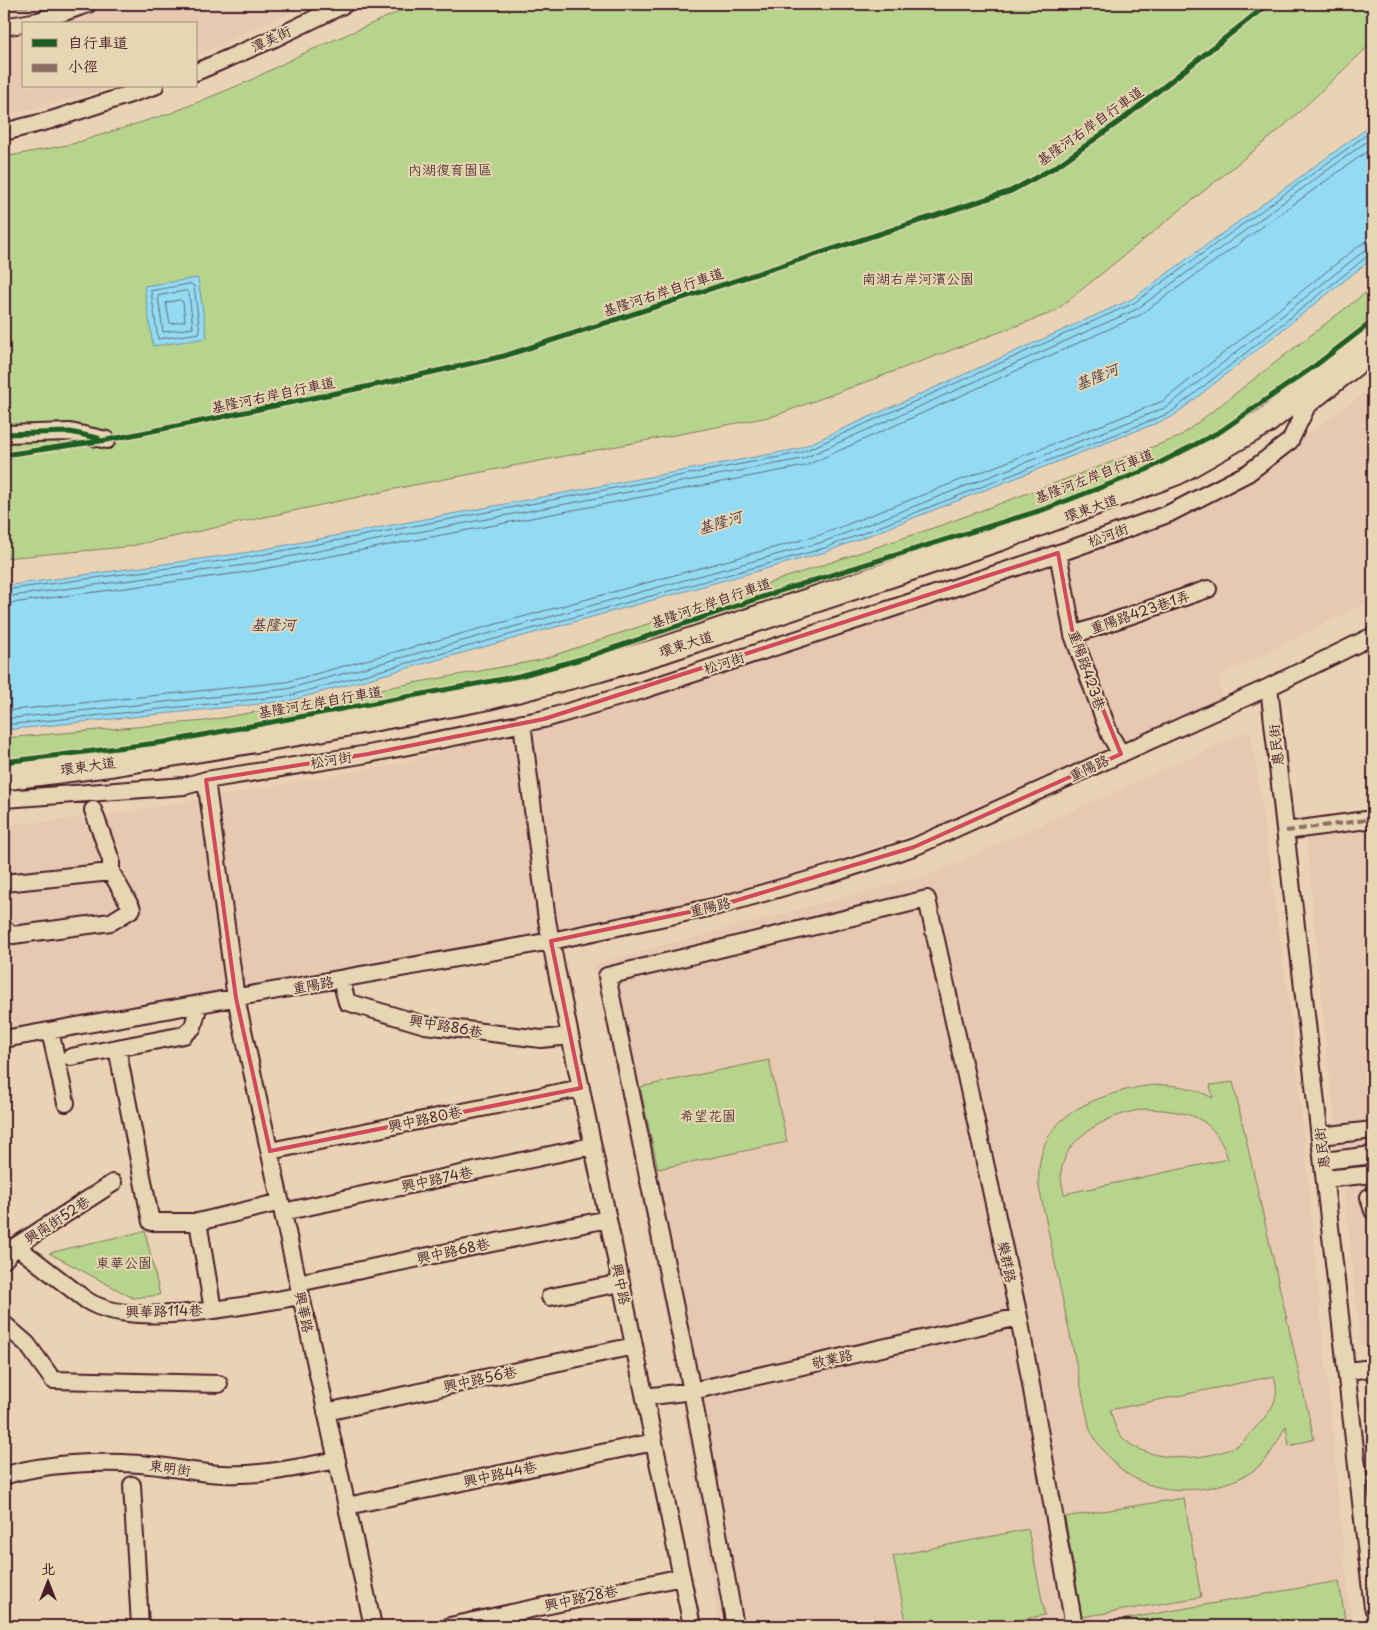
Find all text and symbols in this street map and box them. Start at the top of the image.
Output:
street label: 潭美街 [247,20,294,57]
legend [22,22,198,88]
text: 自行車道 [68,30,128,53]
text: 小徑 [68,54,98,77]
street label: 基隆河右岸自行車道 [1032,81,1147,170]
park label: 內湖復育園區 [408,159,492,180]
street label: 基隆河右岸自行車道 [600,262,726,321]
park label: 南湖右岸河濱公園 [862,268,974,289]
water label: 基隆河 [1071,355,1124,395]
street label: 基隆河右岸自行車道 [209,371,337,418]
street label: 基隆河左岸自行車道 [1031,443,1156,508]
street label: 環東大道 [1061,488,1121,527]
water label: 基隆河 [695,503,747,539]
street label: 松河街 [1085,517,1131,552]
street label: 基隆河左岸自行車道 [648,572,774,633]
street label: 重陽路423巷1弄 [1087,585,1193,638]
water label: 基隆河 [250,612,298,635]
street label: 環東大道 [656,625,716,662]
street label: 重陽路423巷 [1064,627,1111,714]
street label: 松河街 [701,646,747,679]
street label: 基隆河左岸自行車道 [256,680,384,723]
street label: 惠民街 [1263,723,1288,767]
street label: 松河街 [309,746,353,773]
street label: 重陽路 [1065,749,1112,786]
street label: 環東大道 [59,751,117,780]
street label: 重陽路 [687,892,733,921]
street label: 重陽路 [290,971,335,998]
street label: 興中路86巷 [408,1009,485,1042]
street label: 興中路80巷 [386,1100,465,1137]
park label: 希望花園 [680,1105,736,1126]
street label: 惠民街 [1309,1126,1334,1170]
street label: 興中路74巷 [399,1160,476,1196]
street label: 興南街52巷 [20,1190,95,1249]
street label: 興中路68巷 [414,1232,492,1269]
street label: 樂群路 [993,1239,1022,1285]
park label: 東華公園 [96,1252,152,1273]
street label: 興中路 [607,1261,636,1307]
street label: 興華路 [290,1289,319,1335]
street label: 興華路114巷 [125,1299,204,1322]
street label: 敬業路 [809,1344,855,1373]
street label: 興中路56巷 [441,1360,520,1397]
street label: 東明街 [148,1454,192,1481]
street label: 興中路44巷 [461,1455,540,1492]
north arrow [22,1558,72,1608]
text: 北 [41,1558,55,1579]
street label: 興中路28巷 [542,1579,621,1616]

